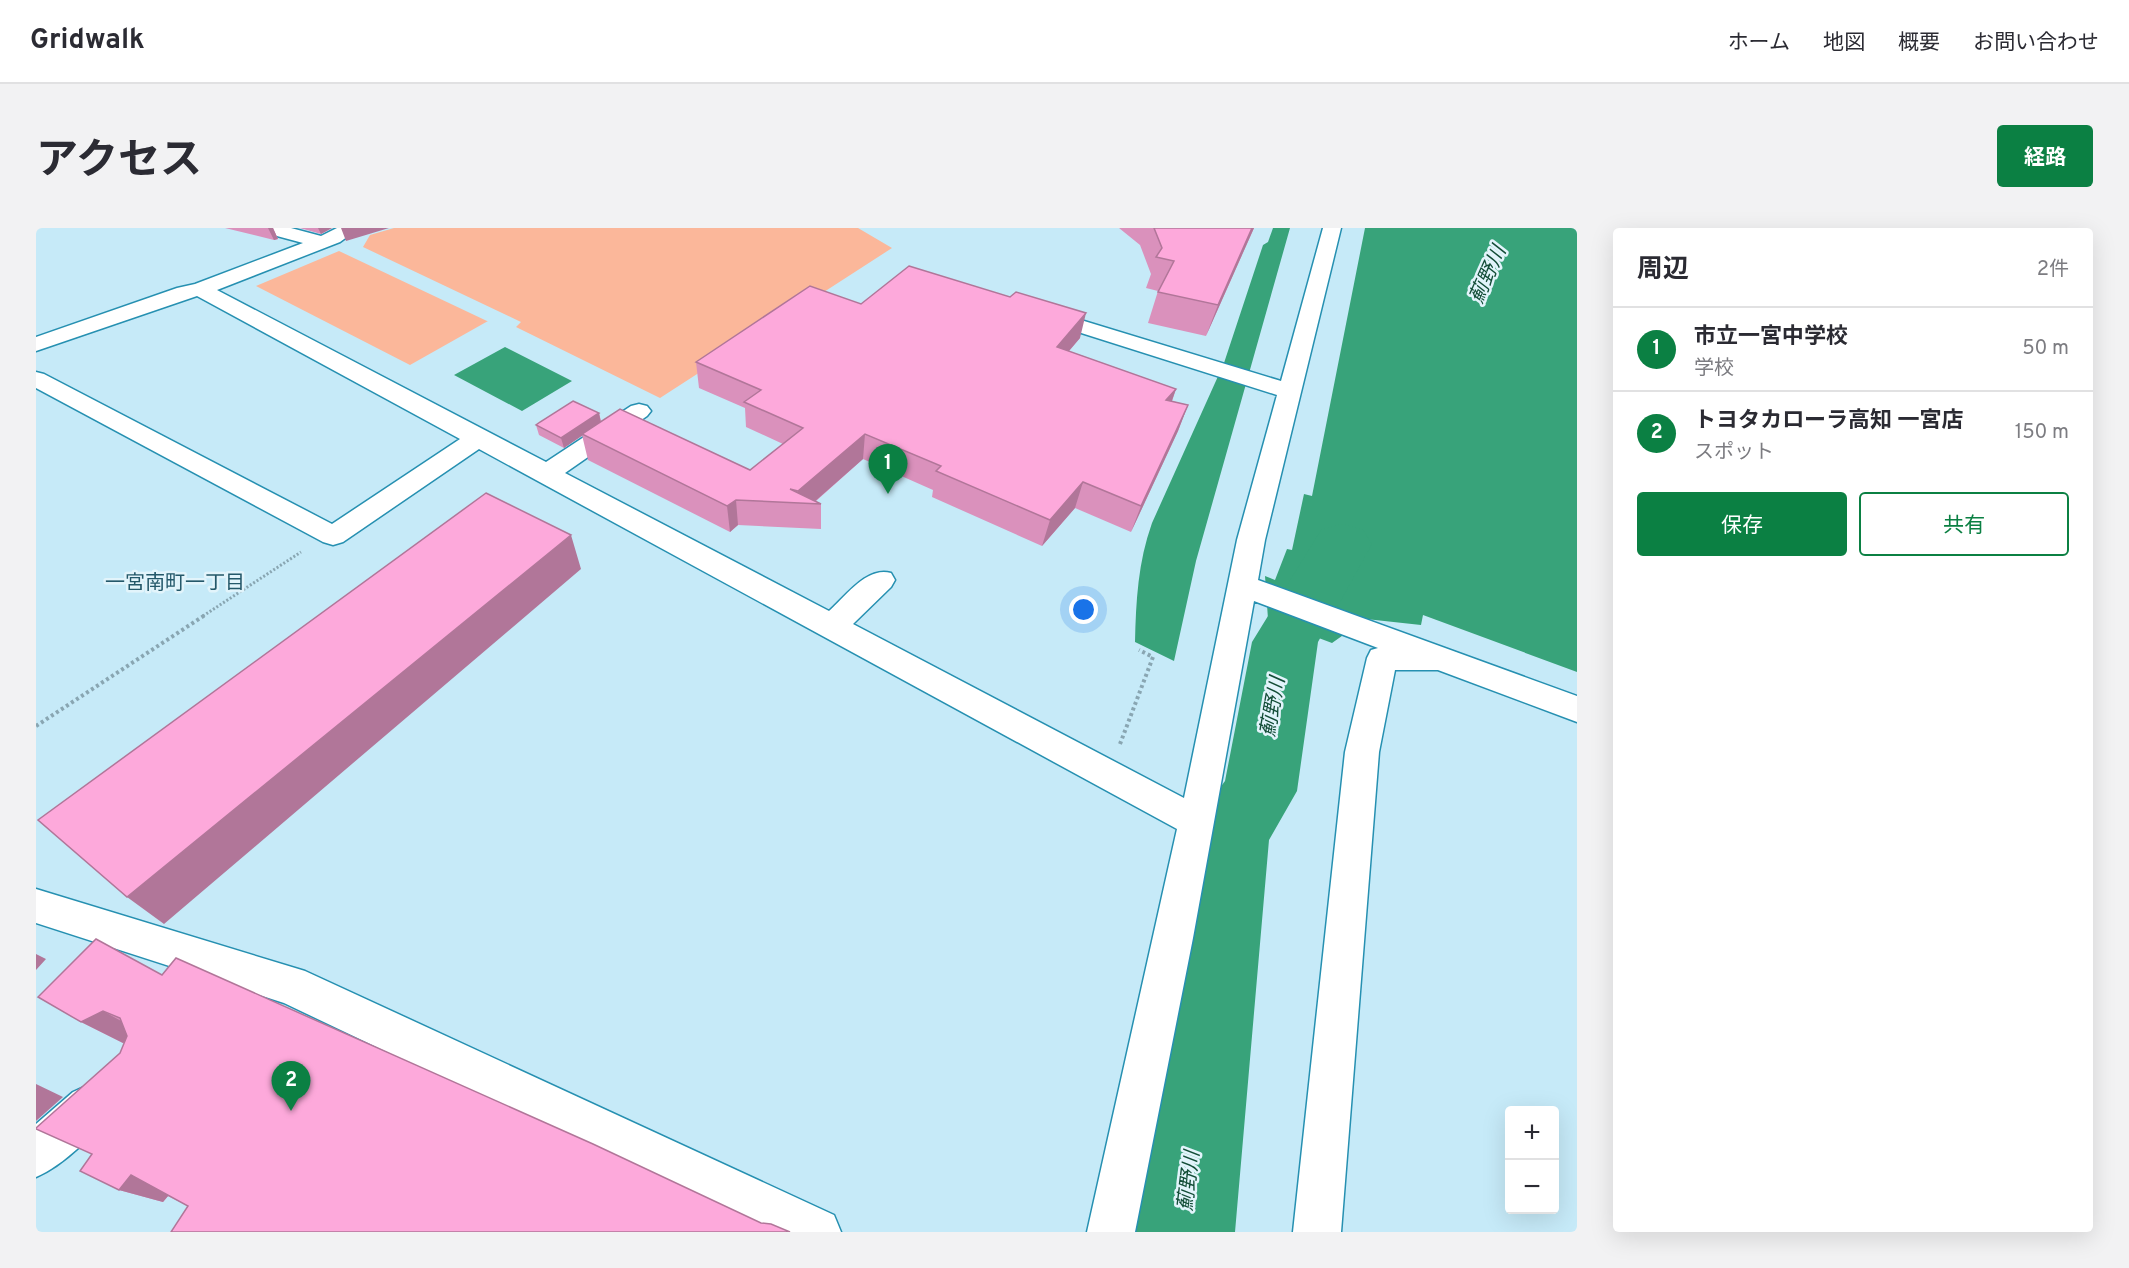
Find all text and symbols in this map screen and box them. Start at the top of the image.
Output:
text: Gridwalk [30,23,145,59]
text: ホーム [1728,30,1790,57]
text: 地図 [1823,30,1865,57]
text: 概要 [1898,30,1940,57]
text: お問い合わせ [1973,30,2099,57]
button: 経路 [1997,125,2093,187]
text: アクセス [36,136,202,189]
water label: 薊野川 [1465,240,1514,308]
text: 周辺 [1637,254,1689,287]
text: 2件 [2037,257,2069,283]
text: 市立一宮中学校 [1694,324,1848,351]
text: 1 [1653,336,1661,362]
text: 50 m [2022,336,2069,362]
text: 学校 [1694,356,1734,382]
text: トヨタカローラ高知 一宮店 [1694,408,1964,435]
text: 2 [1650,420,1663,446]
text: 150 m [2015,420,2069,446]
text: スポット [1694,440,1774,466]
pin: 1 [868,444,908,494]
button: 保存 [1637,492,1847,556]
button: 共有 [1859,492,2069,556]
district label: 一宮南町一丁目 [105,571,245,597]
your location [1069,595,1098,624]
water label: 薊野川 [1256,673,1292,739]
pin: 2 [272,1062,310,1111]
map controls [1505,1106,1559,1214]
button: + [1505,1106,1559,1160]
water label: 薊野川 [1173,1148,1207,1212]
button: − [1505,1160,1559,1214]

